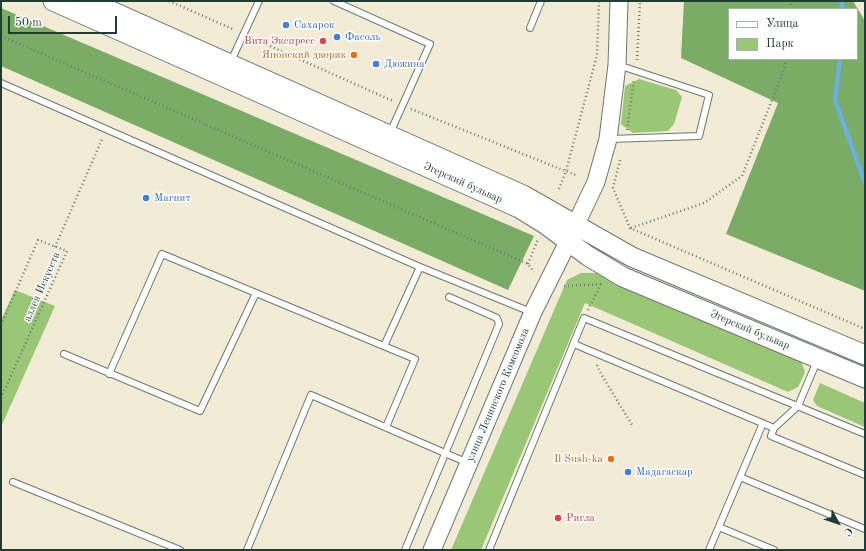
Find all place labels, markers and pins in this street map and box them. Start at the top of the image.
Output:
place label: Сахарок [294,18,335,32]
marker: Сахарок [281,20,291,30]
place label: Фасоль [345,30,381,44]
marker: Фасоль [332,32,342,42]
place label: Вита Экспресс [244,34,315,48]
marker: Вита Экспресс [318,36,328,46]
place label: Японский дворик [262,48,346,62]
marker: Японский дворик [349,50,359,60]
place label: Дюжина [384,57,425,71]
marker: Дюжина [371,59,381,69]
place label: Магнит [154,191,191,205]
marker: Магнит [141,193,151,203]
place label: Il Sush-ka [554,452,603,466]
marker: Il Sush-ka [606,454,616,464]
place label: Мадагаскар [636,465,693,479]
marker: Мадагаскар [623,467,633,477]
place label: Ригла [566,511,595,525]
marker: Ригла [553,513,563,523]

